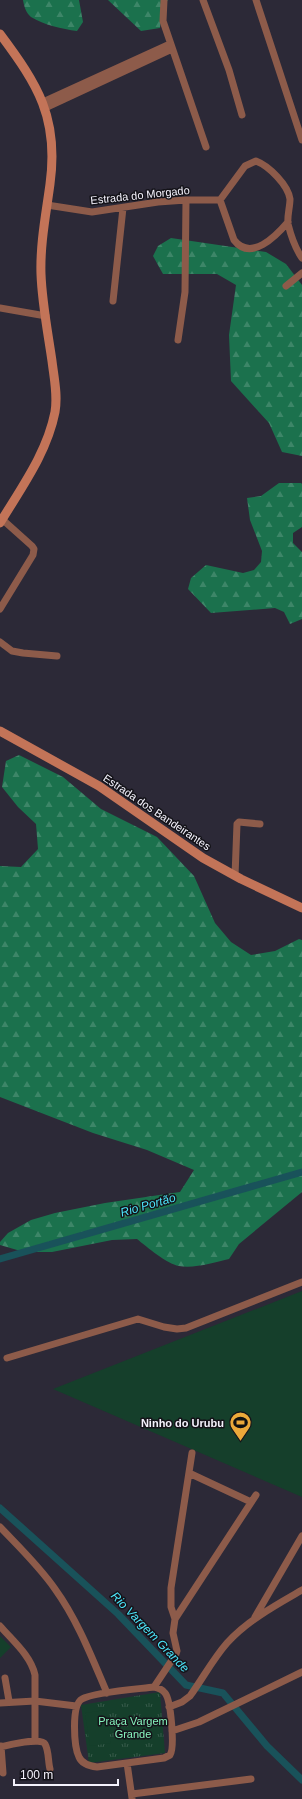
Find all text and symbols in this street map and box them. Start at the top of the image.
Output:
street label: Estrada do Morgado [90,184,190,206]
street label: Estrada dos Bandeirantes [101,772,213,853]
water label: Rio Portão [119,1190,177,1220]
sports icon: Ninho do Urubu [227,1410,253,1443]
place label: Ninho do Urubu [141,1417,224,1429]
water label: Rio Vargem Grande [108,1589,192,1675]
park label: Praça Vargem Grande [98,1715,168,1740]
scale bar [14,1761,118,1787]
text: 100 m [20,1768,53,1782]

